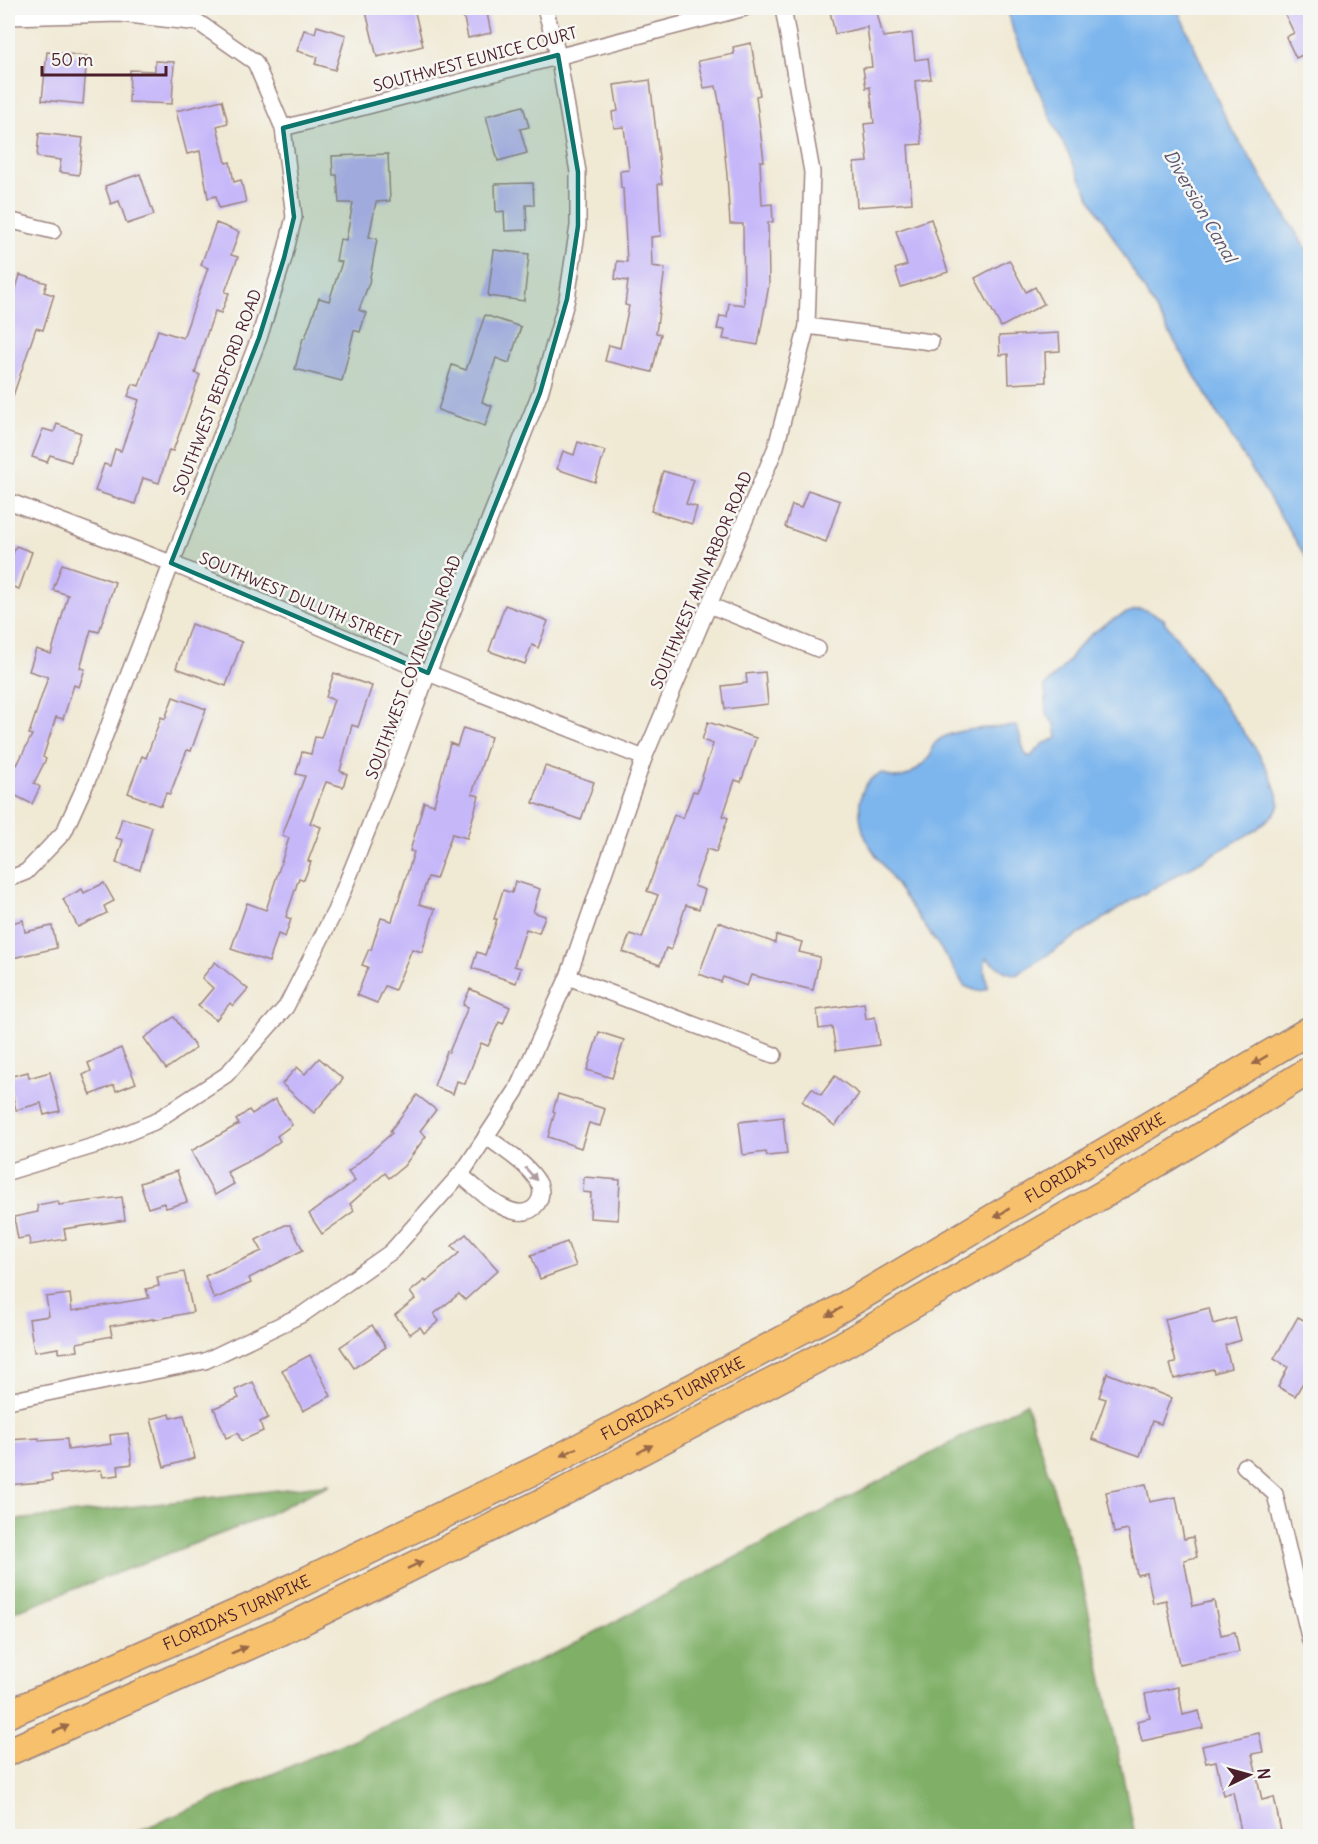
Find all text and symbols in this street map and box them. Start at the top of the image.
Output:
street label: SOUTHWEST EUNICE COURT [371,22,579,96]
scale bar [42,39,166,77]
text: 50 m [51,48,93,71]
water label: Diversion Canal [1159,145,1243,269]
street label: SOUTHWEST BEDFORD ROAD [168,286,266,498]
street label: SOUTHWEST ANN ARBOR ROAD [646,468,756,692]
street label: SOUTHWEST DULUTH STREET [196,547,404,651]
street label: SOUTHWEST COVINGTON ROAD [361,552,465,782]
one-way arrow [1251,1055,1268,1065]
street label: FLORIDA'S TURNPIKE [1021,1108,1169,1207]
one-way arrow [524,1166,537,1181]
one-way arrow [993,1208,1010,1218]
one-way arrow [825,1307,842,1317]
street label: FLORIDA'S TURNPIKE [597,1352,748,1444]
one-way arrow [637,1444,654,1454]
one-way arrow [560,1447,577,1457]
one-way arrow [406,1561,424,1571]
street label: FLORIDA'S TURNPIKE [160,1570,313,1654]
one-way arrow [231,1645,248,1654]
one-way arrow [52,1723,70,1733]
north arrow [1219,1745,1279,1805]
text: N [1253,1767,1274,1780]

